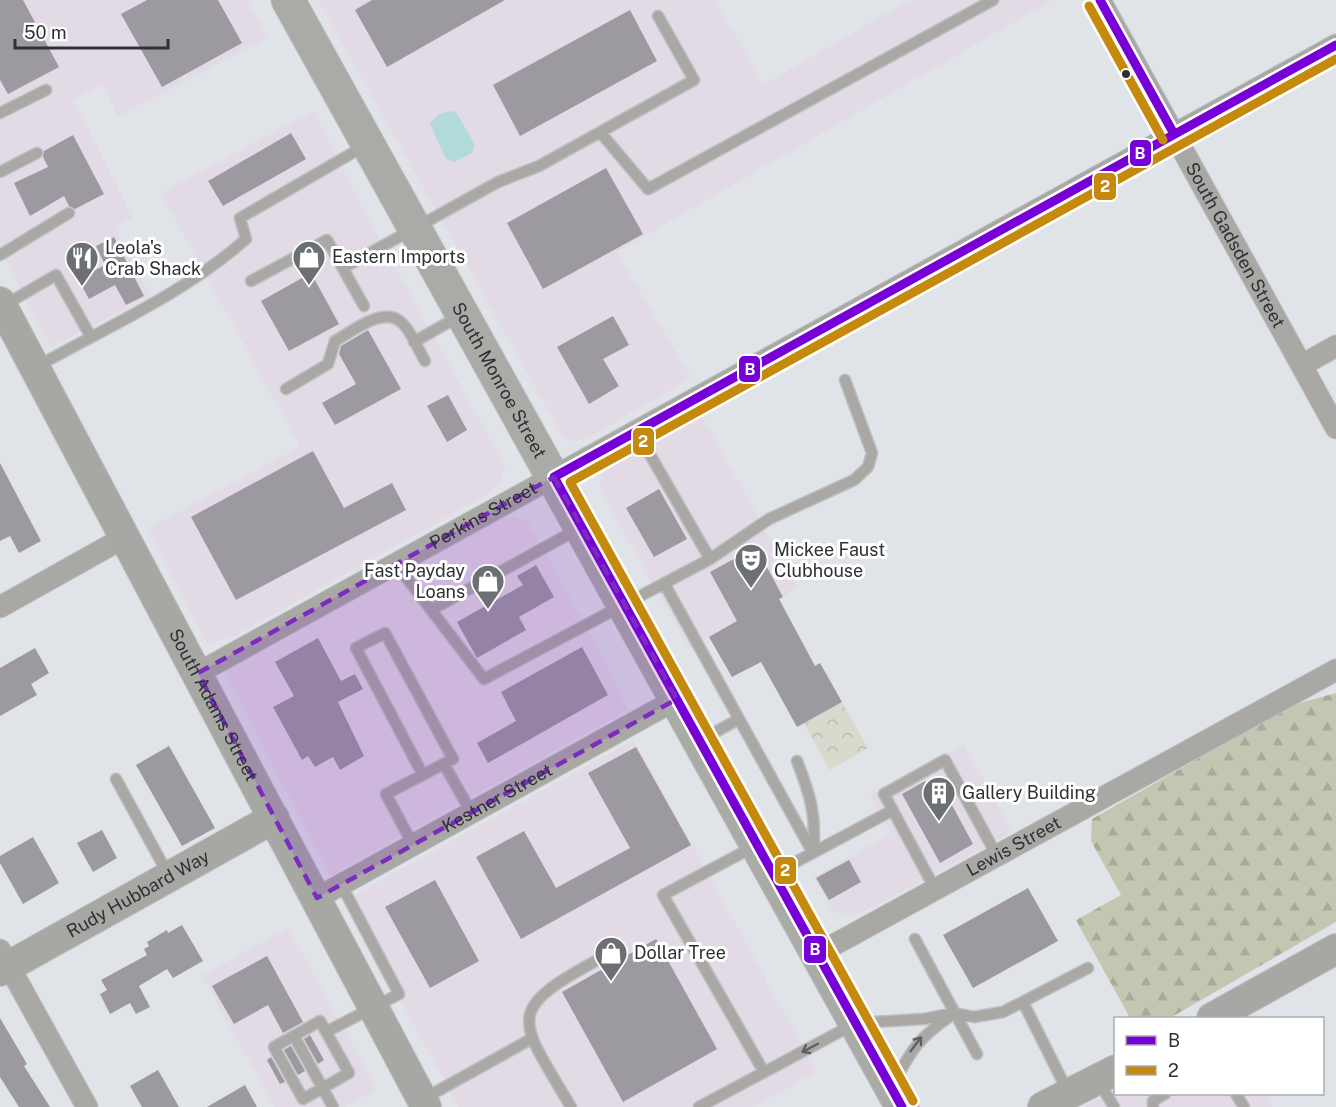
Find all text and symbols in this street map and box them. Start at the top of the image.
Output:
scale bar [15,12,168,50]
text: 50 m [24,22,67,43]
unlabelled marker [1120,68,1132,80]
line badge: B [1129,139,1152,167]
text: B [1135,144,1146,163]
street label: South Gadsden Street [1182,159,1290,331]
line badge: 2 [1093,172,1117,201]
text: 2 [1100,177,1110,196]
place label: Leola's Crab Shack [105,237,201,279]
shop icon: Eastern Imports [291,239,327,286]
restaurant icon: Leola's Crab Shack [64,240,100,287]
place label: Eastern Imports [332,246,465,267]
street label: South Monroe Street [448,299,551,462]
line badge: B [738,355,761,383]
text: B [745,360,756,379]
line badge: 2 [632,427,655,456]
text: 2 [638,432,648,451]
street label: Perkins Street [426,477,541,553]
place label: Mickee Faust Clubhouse [774,539,885,581]
theatre icon: Mickee Faust Clubhouse [733,542,769,589]
place label: Fast Payday Loans [364,560,465,602]
shop icon: Fast Payday Loans [470,563,506,610]
street label: South Adams Street [165,625,263,785]
street label: Kestner Street [438,759,556,837]
building icon: Gallery Building [921,775,957,822]
place label: Gallery Building [962,782,1096,803]
street label: Lewis Street [963,812,1064,880]
street label: Rudy Hubbard Way [63,845,213,942]
line badge: 2 [774,856,797,885]
text: 2 [780,861,790,880]
shop icon: Dollar Tree [593,935,629,982]
line badge: B [803,935,827,964]
text: B [810,940,821,959]
place label: Dollar Tree [634,942,726,963]
legend [1114,1017,1324,1095]
text: B [1168,1030,1180,1051]
one-way arrow [910,1037,922,1053]
one-way arrow [802,1042,820,1054]
text: 2 [1168,1060,1179,1081]

